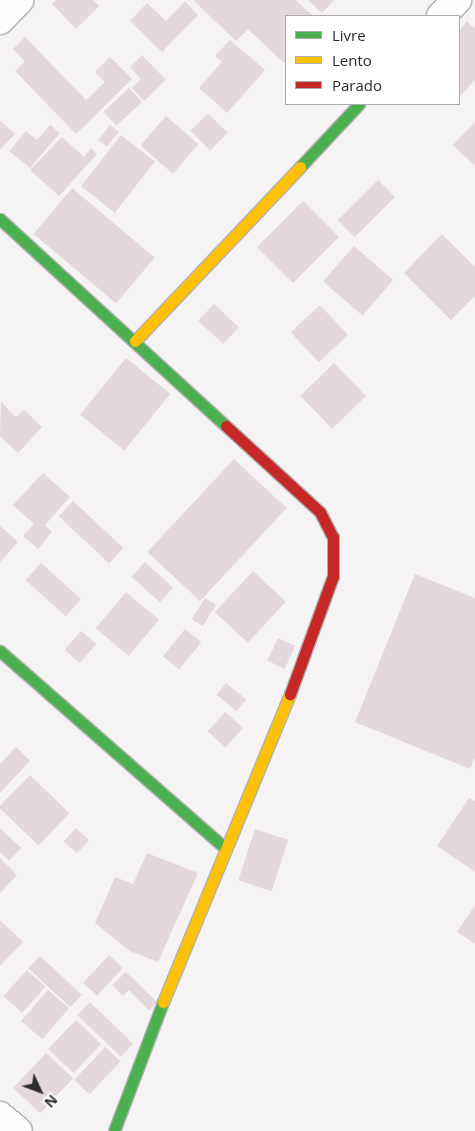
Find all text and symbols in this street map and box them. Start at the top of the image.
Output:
legend [285,15,460,105]
text: Livre [332,25,366,45]
text: Lento [332,50,372,70]
text: Parado [332,75,382,95]
north arrow [15,1066,65,1116]
text: N [41,1091,62,1112]

